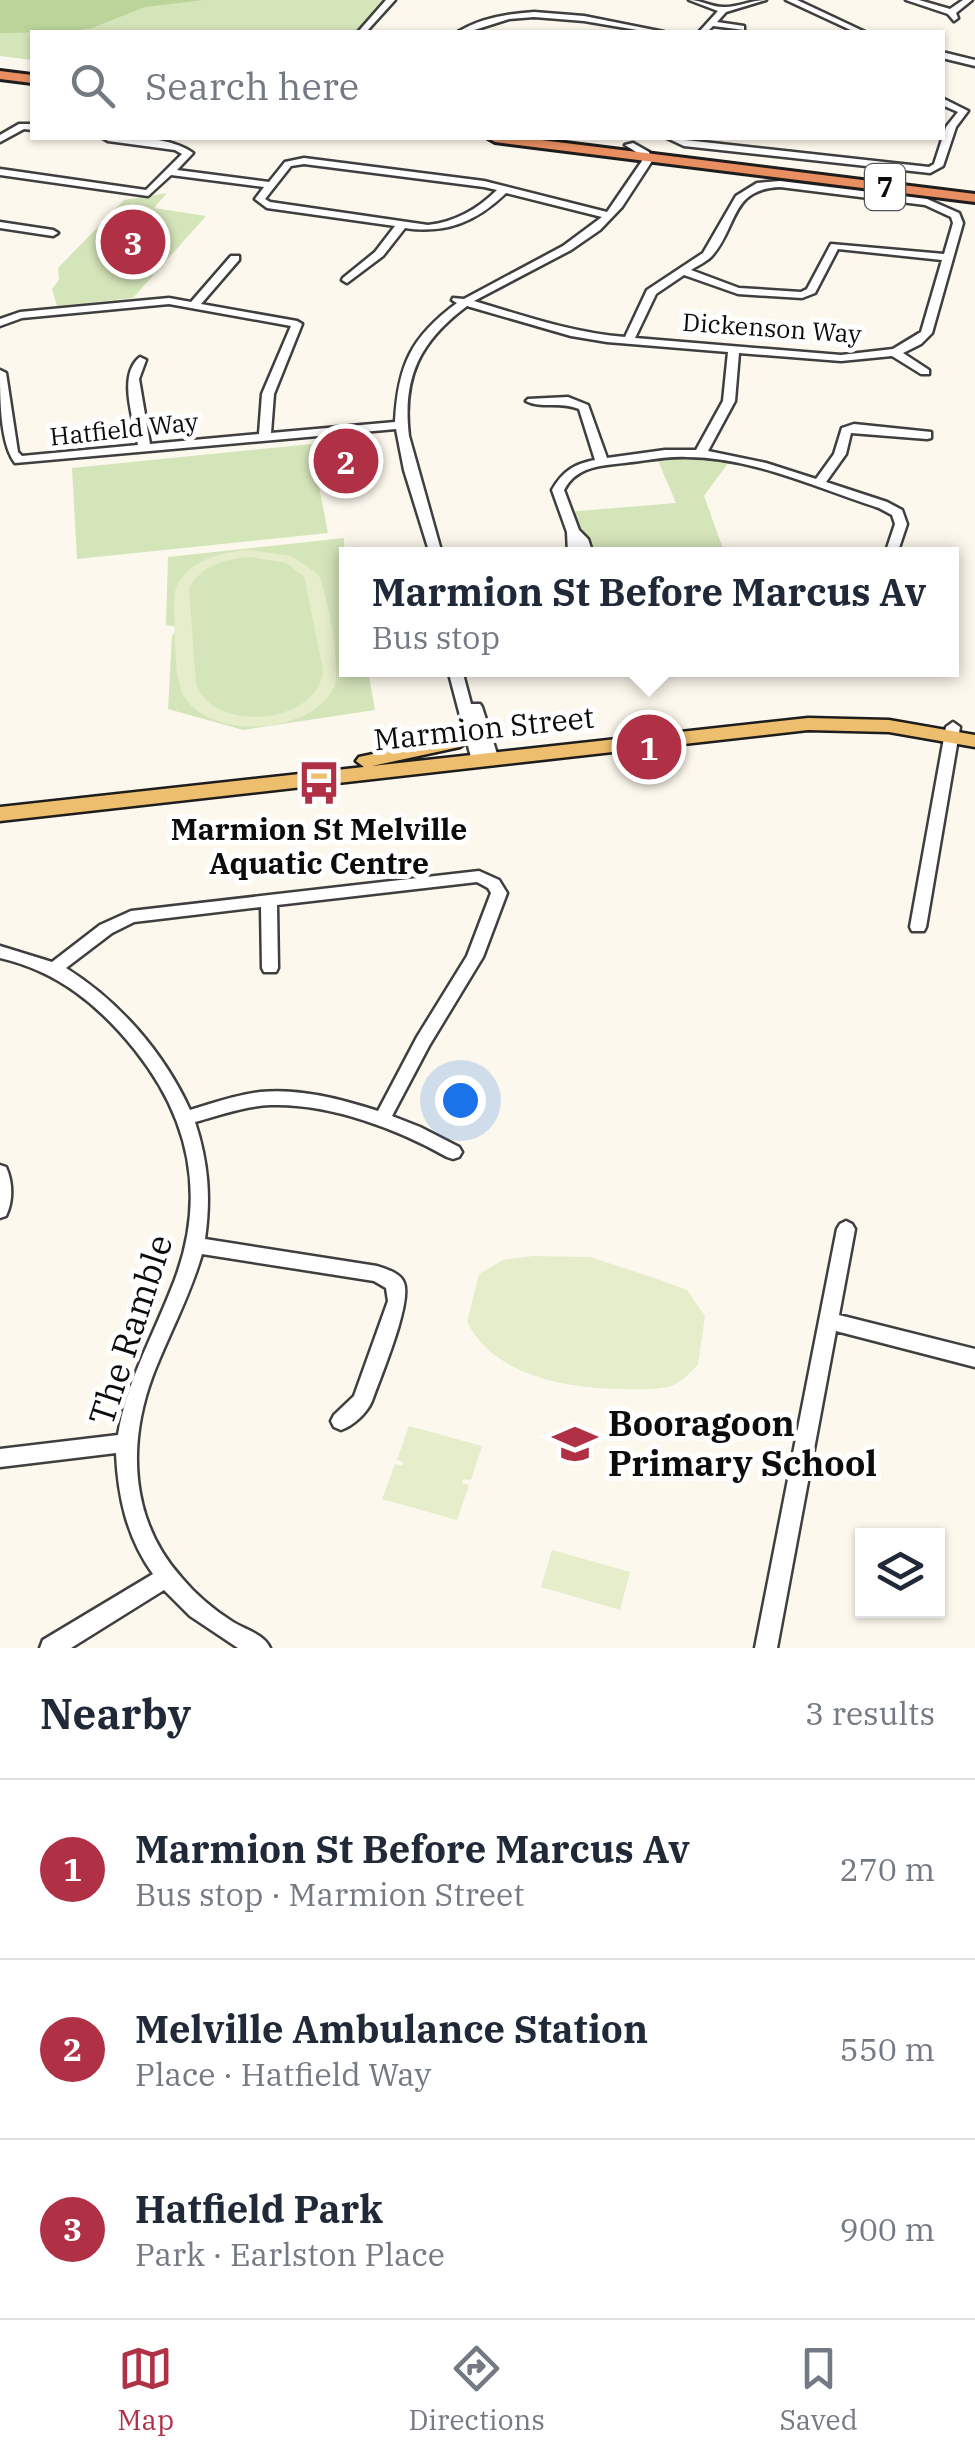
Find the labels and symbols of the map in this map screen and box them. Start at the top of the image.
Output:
road number: 7 [865,164,905,210]
pin: 3 [100,204,166,280]
street label: Dickenson Way [681,305,863,350]
street label: Hatfield Way [48,404,200,453]
pin: 2 [314,424,378,498]
street label: Marmion Street [372,697,596,758]
pin: 1 [616,710,682,784]
bus stop icon: Marmion St Melville Aquatic Centre [295,759,343,807]
place label: Marmion St Melville Aquatic Centre [171,809,467,882]
your location [435,1075,486,1126]
street label: The Ramble [78,1229,182,1431]
place label: Booragoon Primary School [608,1400,877,1486]
school or university icon: Booragoon Primary School [551,1420,599,1468]

